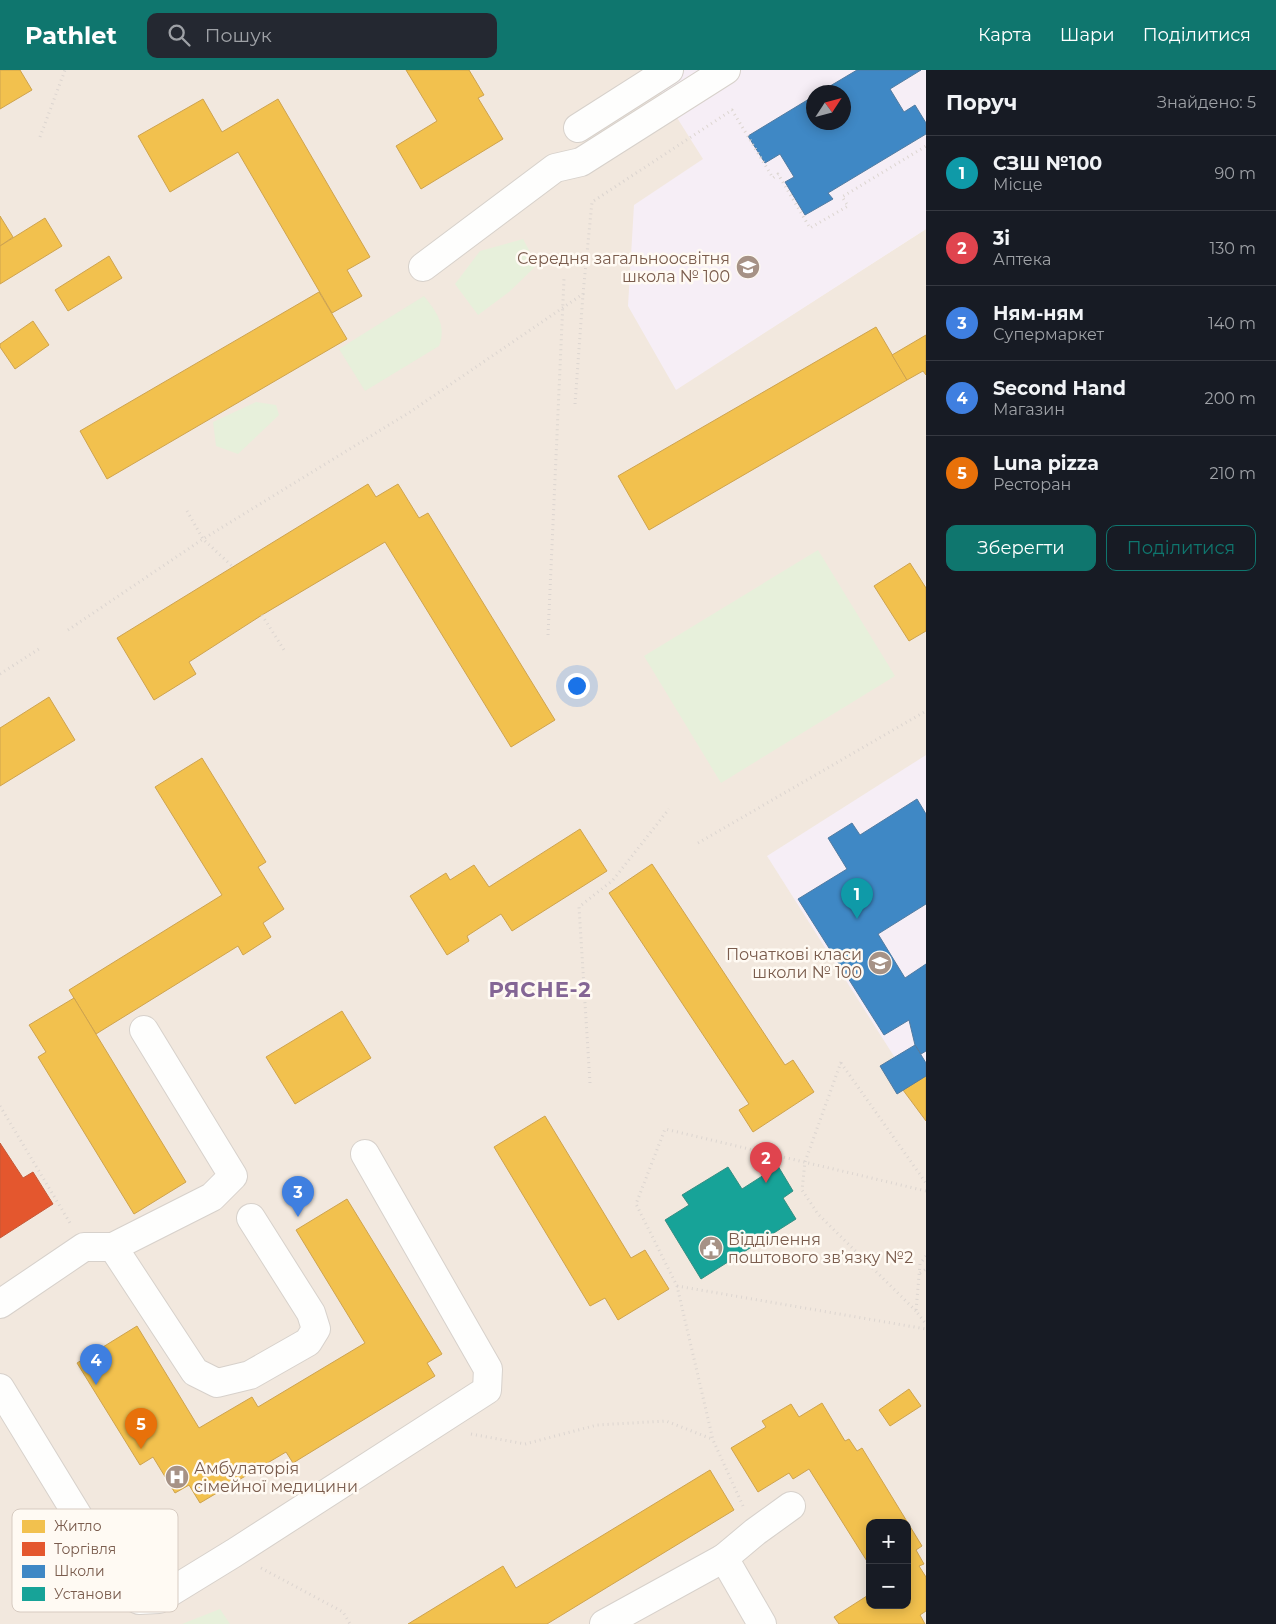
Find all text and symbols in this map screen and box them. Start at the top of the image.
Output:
search box [147,13,497,58]
text: Pathlet [25,21,117,50]
icon: search [165,21,193,49]
text: Пошук [205,24,272,47]
text: Карта [978,24,1032,46]
text: Шари [1060,24,1115,46]
text: Поділитися [1143,24,1251,46]
north arrow [806,85,851,130]
text: Поруч [946,90,1017,115]
text: Знайдено: 5 [1157,93,1256,112]
text: СЗШ №100 [993,152,1102,175]
text: 1 [959,164,965,183]
text: 90 m [1214,164,1256,183]
text: Місце [993,175,1043,194]
text: 3і [993,227,1010,250]
text: 2 [957,239,967,258]
text: 130 m [1209,239,1256,258]
place label: Середня загальноосвітня школа № 100 [517,249,730,286]
text: Аптека [993,250,1051,269]
school or university icon: Середня загальноосвітня школа № 100 [735,254,761,280]
text: Ням-ням [993,302,1084,325]
text: 3 [957,314,967,333]
text: 140 m [1208,314,1256,333]
text: Супермаркет [993,325,1104,344]
text: Second Hand [993,377,1126,400]
text: 4 [956,389,968,408]
text: 200 m [1205,389,1256,408]
text: Магазин [993,400,1065,419]
text: Luna pizza [993,452,1099,475]
text: 5 [957,464,967,483]
text: 210 m [1209,464,1256,483]
text: Ресторан [993,475,1071,494]
button: Зберегти [946,525,1096,571]
button: Поділитися [1106,525,1256,571]
your location [564,673,590,699]
pin: 1 [841,878,873,919]
place label: Початкові класи школи № 100 [726,945,862,982]
school or university icon: Початкові класи школи № 100 [867,950,893,976]
district label: РЯСНЕ-2 [488,977,592,1002]
pin: 2 [750,1142,782,1183]
pin: 3 [282,1176,314,1217]
place label: Відділення поштового зв’язку №2 [728,1230,913,1267]
public building icon: Відділення поштового зв’язку №2 [698,1235,724,1261]
pin: 4 [80,1344,112,1385]
pin: 5 [125,1408,157,1449]
place label: Амбулаторія сімейної медицини [194,1459,358,1496]
hospital icon: Амбулаторія сімейної медицини [164,1464,190,1490]
legend [12,1509,178,1612]
text: Житло [54,1517,102,1535]
map controls [866,1519,911,1609]
button: + [866,1519,911,1564]
text: Торгівля [54,1540,116,1558]
text: Школи [54,1562,105,1580]
button: − [866,1564,911,1609]
text: Установи [54,1585,122,1603]

